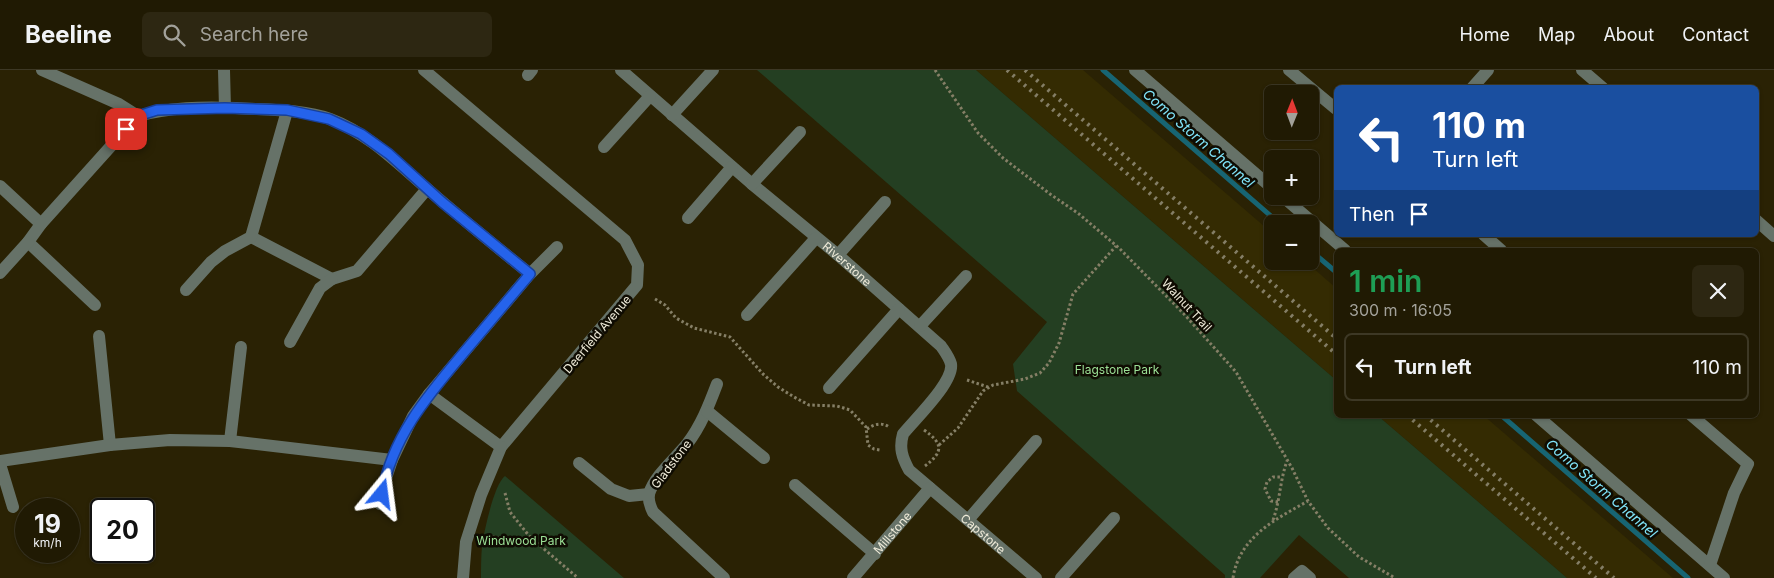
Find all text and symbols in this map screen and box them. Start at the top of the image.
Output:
search box [142,12,492,57]
text: Beeline [25,20,112,49]
icon: search [160,21,188,49]
text: Search here [200,23,308,46]
text: Home [1460,24,1510,45]
text: Map [1538,24,1575,45]
text: About [1603,24,1654,45]
text: Contact [1682,24,1749,45]
water label: Como Storm Channel [1140,85,1259,191]
north arrow [1264,85,1319,140]
map controls [1264,85,1319,270]
text: 110 m [1432,104,1526,146]
icon: left [1349,105,1414,170]
pin [105,108,147,150]
icon: arrive [112,115,140,143]
text: Turn left [1432,146,1518,172]
button: + [1264,150,1319,205]
icon: arrive [1405,200,1433,228]
text: Then [1349,203,1395,226]
button: − [1264,215,1319,270]
street label: Riverstone [820,238,875,289]
text: 1 min [1349,263,1422,299]
button: close [1692,265,1744,317]
street label: Walnut Trail [1159,276,1215,334]
street label: Deerfield Avenue [560,292,634,376]
text: 300 m · 16:05 [1349,300,1452,320]
icon: left [1351,353,1379,381]
text: Turn left [1394,356,1472,379]
text: 110 m [1693,356,1742,379]
park label: Flagstone Park [1075,362,1160,377]
water label: Como Storm Channel [1543,435,1662,541]
street label: Gladstone [648,437,694,491]
position arrow [355,467,407,519]
speed limit sign: 20 [90,498,155,563]
street label: Millstone [870,508,914,557]
text: 19 [34,509,61,539]
street label: Capstone [958,510,1009,557]
park label: Windwood Park [476,533,566,548]
text: km/h [33,535,62,550]

